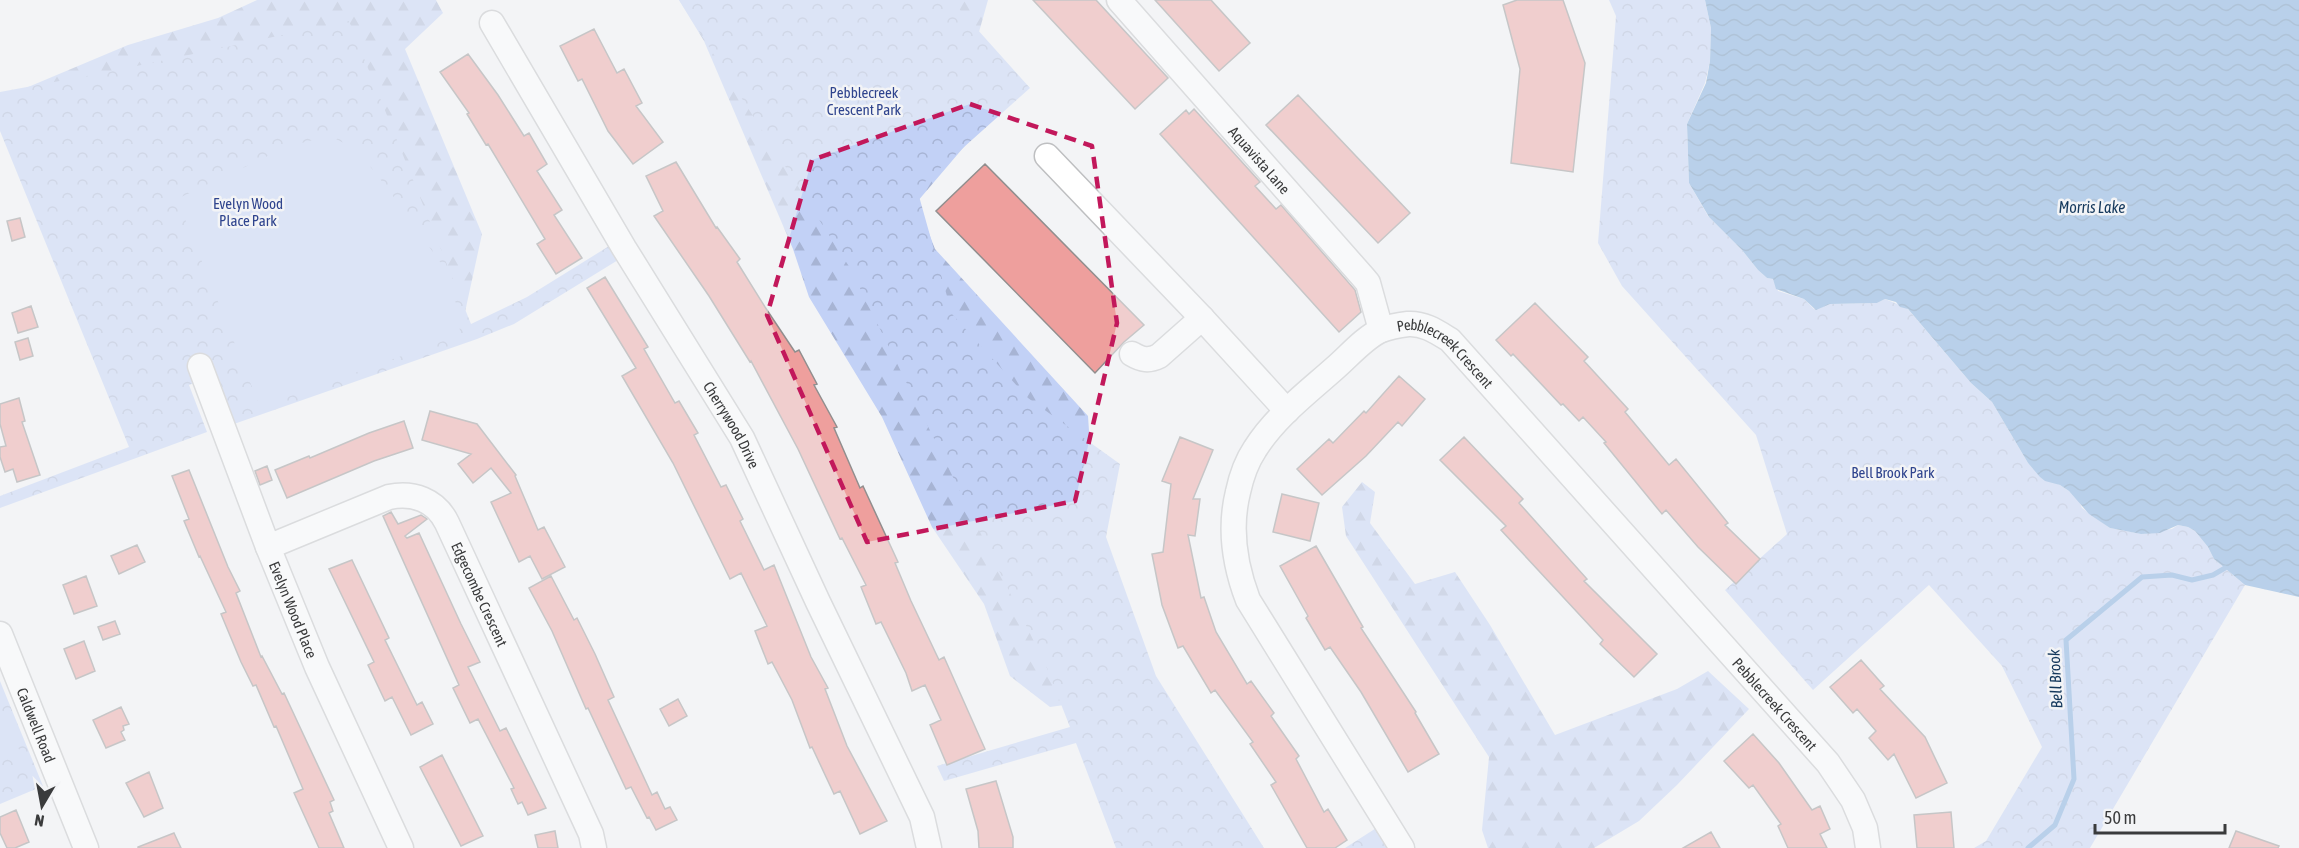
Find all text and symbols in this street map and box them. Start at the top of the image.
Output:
park label: Pebblecreek Crescent Park [827,84,902,118]
street label: Aquavista Lane [1226,123,1294,197]
park label: Evelyn Wood Place Park [213,195,283,229]
water label: Morris Lake [2059,198,2125,216]
street label: Pebblecreek Crescent [1395,315,1497,391]
street label: Cherrywood Drive [700,378,763,471]
park label: Bell Brook Park [1851,464,1935,481]
street label: Edgecombe Crescent [448,539,511,649]
street label: Evelyn Wood Place [266,559,321,661]
water label: Bell Brook [2044,648,2066,709]
street label: Pebblecreek Crescent [1729,654,1821,754]
street label: Caldwell Road [14,685,59,765]
north arrow [12,776,72,836]
scale bar [2095,797,2226,835]
text: 50 m [2104,807,2136,828]
text: N [33,811,46,830]

